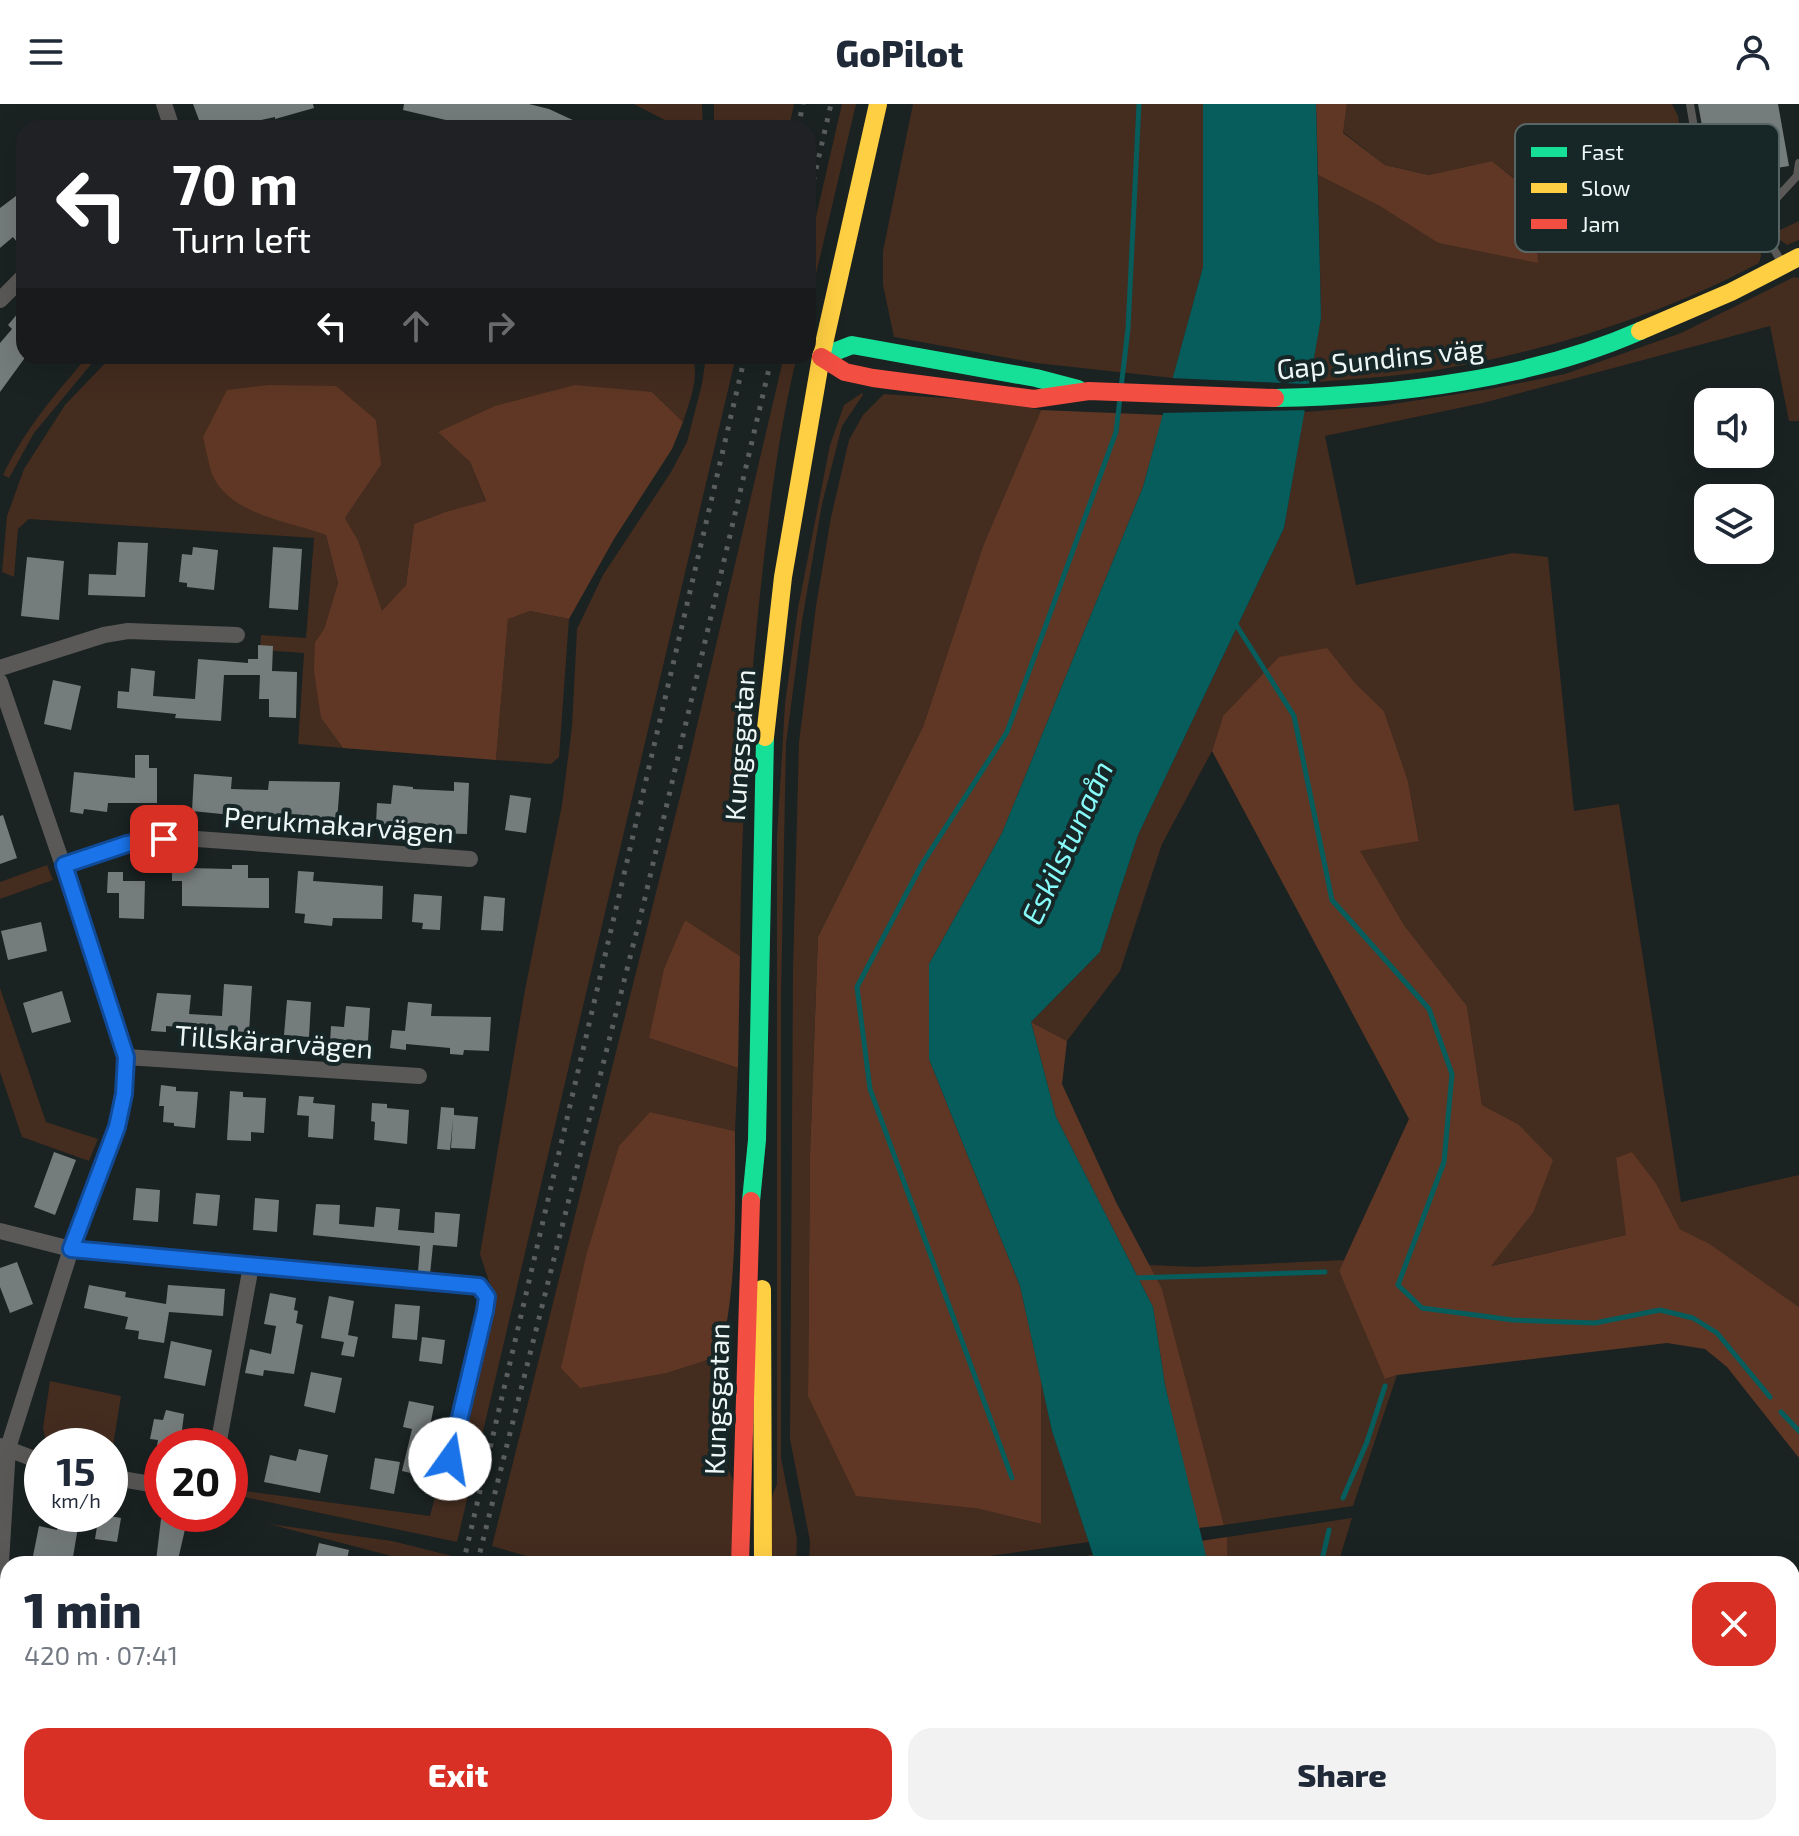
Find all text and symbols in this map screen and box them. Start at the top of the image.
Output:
icon: menu [24,30,68,74]
icon: person [1731,30,1775,74]
text: GoPilot [836,31,963,74]
legend [1515,124,1779,252]
text: Fast [1581,138,1624,164]
text: 70 m [172,149,298,216]
icon: left [40,152,144,256]
text: Slow [1581,174,1630,200]
text: Jam [1581,210,1620,236]
text: Turn left [172,217,311,260]
icon: left [310,304,354,348]
icon: ahead [394,304,438,348]
icon: right [478,304,522,348]
street label: Gap Sundins väg [1275,330,1486,386]
map controls [1694,388,1774,564]
button: sound [1694,388,1774,468]
button: layers [1694,484,1774,564]
street label: Kungsgatan [717,668,761,822]
water label: Eskilstunaån [1012,755,1120,929]
street label: Perukmakarvägen [223,799,455,849]
pin [130,805,198,873]
icon: arrive [142,817,186,861]
street label: Tillskärarvägen [174,1017,374,1065]
street label: Kungsgatan [696,1323,736,1475]
position arrow [408,1417,492,1501]
speed limit sign: 20 [144,1428,248,1532]
text: 15 [56,1446,96,1494]
text: km/h [51,1488,101,1512]
text: 1 min [24,1580,142,1638]
button: close [1692,1582,1776,1666]
text: 420 m · 07:41 [24,1639,178,1670]
button: Exit [24,1728,892,1820]
button: Share [908,1728,1776,1820]

